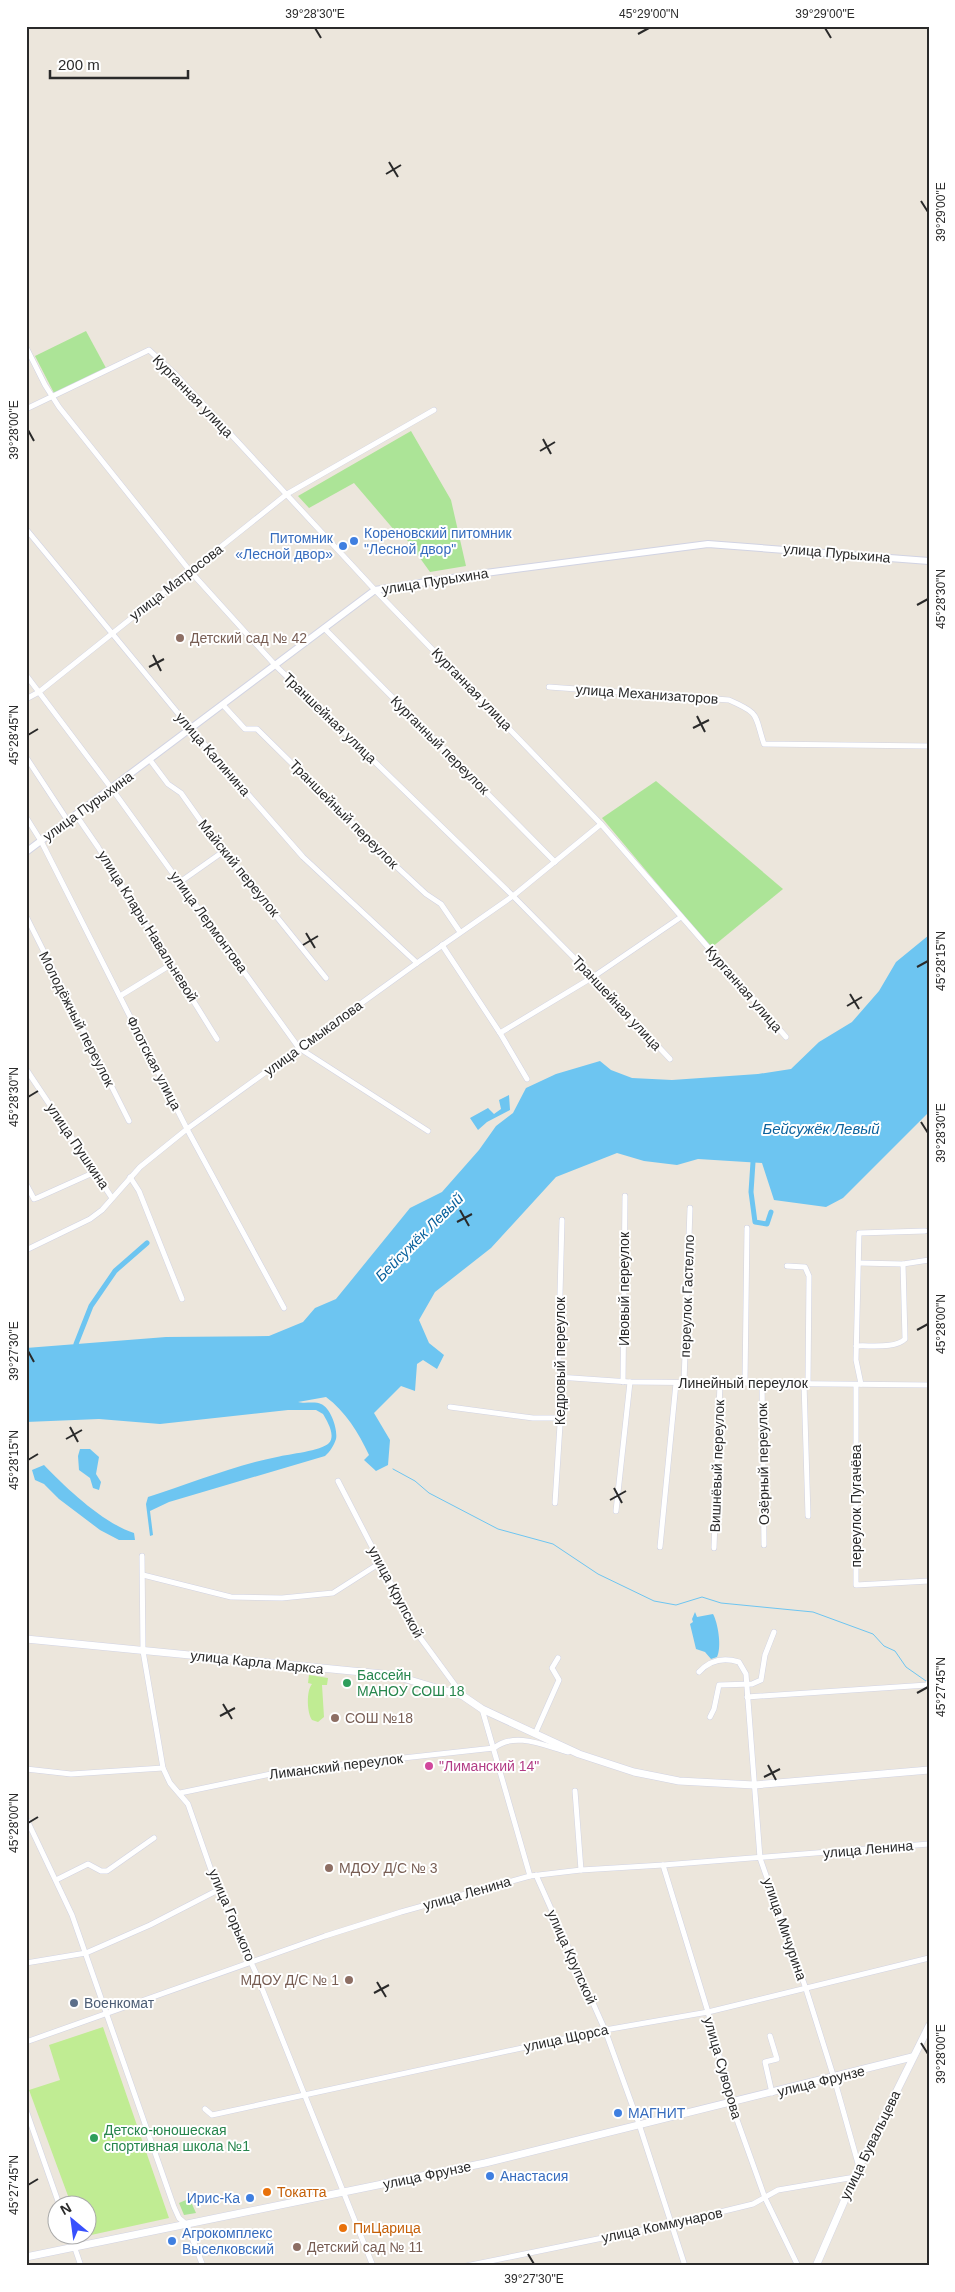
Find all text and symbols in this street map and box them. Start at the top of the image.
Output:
text: 39°28'30"E [285,7,345,21]
text: 45°29'00"N [619,7,679,21]
text: 39°29'00"E [795,7,855,21]
scale bar [50,48,188,80]
text: 200 m [58,56,100,73]
text: 39°29'00"E [934,182,948,242]
street label: Курганная улица [150,351,237,441]
text: 39°28'00"E [7,400,21,460]
place label: Кореновский питомник "Лесной двор" [364,525,513,557]
place label: Питомник «Лесной двор» [235,530,334,562]
marker: Кореновский питомник "Лесной двор" [348,535,360,547]
marker: Питомник «Лесной двор» [337,540,349,552]
street label: улица Пурыхина [783,540,891,566]
street label: улица Матросова [126,541,226,623]
street label: улица Пурыхина [381,565,490,597]
text: 45°28'30"N [934,569,948,629]
place label: Детский сад № 42 [190,630,307,646]
marker: Детский сад № 42 [174,632,186,644]
street label: Курганная улица [429,644,516,734]
street label: Траншейная улица [280,669,380,767]
street label: улица Механизаторов [575,681,719,707]
street label: Курганный переулок [388,693,493,798]
text: 45°28'45"N [7,705,21,765]
street label: улица Калинина [172,709,254,799]
street label: Траншейный переулок [286,756,402,872]
street label: улица Пурыхина [40,768,136,844]
street label: Майский переулок [195,816,283,920]
street label: улица Клары Навальневой [95,848,201,1004]
street label: улица Лермонтова [167,868,251,976]
text: 45°28'15"N [934,931,948,991]
street label: Курганная улица [702,943,786,1035]
street label: Молодёжный переулок [36,949,118,1090]
street label: Траншейная улица [569,952,665,1054]
street label: улица Смыкалова [261,997,365,1079]
street label: Флотская улица [123,1013,185,1113]
text: 45°28'30"N [7,1067,21,1127]
street label: улица Пушкина [43,1100,113,1192]
text: 39°28'30"E [934,1103,948,1163]
water label: Бейсужёк Левый [762,1120,880,1137]
water label: Бейсужёк Левый [372,1189,467,1284]
street label: Ивовый переулок [616,1231,632,1346]
street label: переулок Гастелло [677,1234,697,1358]
text: 45°28'00"N [934,1294,948,1354]
street label: Кедровый переулок [552,1296,568,1425]
text: 39°27'30"E [7,1321,21,1381]
street label: Линейный переулок [678,1375,809,1391]
street label: Вишнёвый переулок [707,1398,727,1533]
street label: Озёрный переулок [754,1402,772,1525]
text: 45°28'15"N [7,1430,21,1490]
street label: переулок Пугачёва [848,1444,864,1568]
street label: улица Крупской [365,1543,427,1641]
street label: улица Карла Маркса [190,1647,325,1677]
text: 45°27'45"N [934,1657,948,1717]
place label: Бассейн МАНОУ СОШ 18 [357,1667,465,1699]
marker: Бассейн МАНОУ СОШ 18 [341,1677,353,1689]
place label: СОШ №18 [345,1710,413,1726]
marker: СОШ №18 [329,1712,341,1724]
street label: Лиманский переулок [268,1750,405,1782]
place label: "Лиманский 14" [439,1758,539,1774]
marker: "Лиманский 14" [423,1760,435,1772]
text: 45°28'00"N [7,1793,21,1853]
street label: улица Ленина [822,1837,914,1861]
place label: МДОУ Д/С № 3 [339,1860,438,1876]
marker: МДОУ Д/С № 3 [323,1862,335,1874]
street label: улица Горького [205,1867,259,1964]
street label: улица Ленина [421,1873,513,1913]
street label: улица Мичурина [760,1876,810,1982]
street label: улица Крупской [544,1907,600,2007]
place label: МДОУ Д/С № 1 [240,1972,339,1988]
marker: МДОУ Д/С № 1 [343,1974,355,1986]
place label: Военкомат [84,1995,155,2011]
marker: Военкомат [68,1997,80,2009]
street label: улица Суворова [701,2015,745,2121]
street label: улица Щорса [522,2021,610,2055]
text: 39°28'00"E [934,2024,948,2084]
street label: улица Фрунзе [776,2062,867,2100]
street label: улица Бувальцева [837,2088,903,2202]
place label: МАГНИТ [628,2105,686,2121]
marker: МАГНИТ [612,2107,624,2119]
place label: Детско-юношеская спортивная школа №1 [104,2122,250,2154]
marker: Детско-юношеская спортивная школа №1 [88,2132,100,2144]
text: 45°27'45"N [7,2155,21,2215]
street label: улица Фрунзе [382,2158,473,2192]
place label: Анастасия [500,2168,568,2184]
marker: Анастасия [484,2170,496,2182]
place label: Токатта [277,2184,327,2200]
marker: Токатта [261,2186,273,2198]
place label: Ирис-Ка [187,2190,240,2206]
marker: Ирис-Ка [244,2192,256,2204]
north arrow [48,2194,98,2244]
text: N [57,2199,74,2218]
street label: улица Коммунаров [600,2204,724,2246]
place label: ПиЦарица [353,2220,421,2236]
marker: ПиЦарица [337,2222,349,2234]
place label: Агрокомплекс Выселковский [182,2225,274,2257]
marker: Агрокомплекс Выселковский [166,2235,178,2247]
place label: Детский сад № 11 [307,2239,423,2255]
marker: Детский сад № 11 [291,2241,303,2253]
text: 39°27'30"E [504,2272,564,2286]

